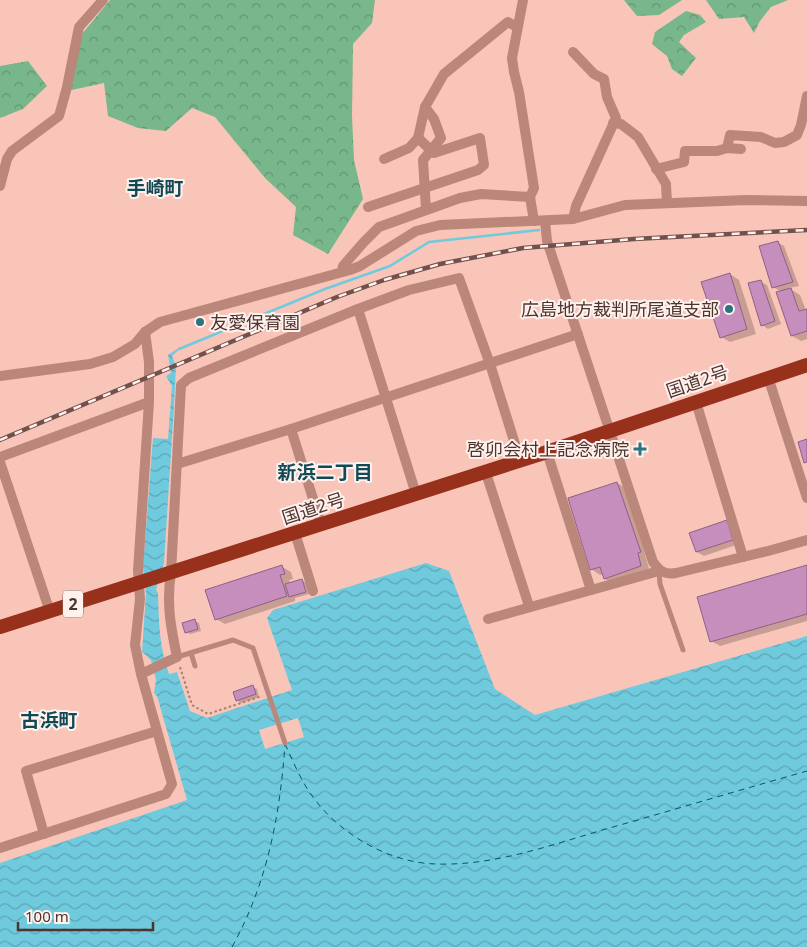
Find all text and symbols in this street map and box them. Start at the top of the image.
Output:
district label: 手崎町 [126,175,184,201]
place label: 広島地方裁判所尾道支部 [521,297,719,321]
marker: 広島地方裁判所尾道支部 [723,303,735,315]
place label: 友愛保育園 [210,310,300,334]
marker: 友愛保育園 [194,316,206,328]
street label: 国道2号 [663,359,731,403]
place label: 啓卯会村上記念病院 [467,437,629,461]
marker: 啓卯会村上記念病院 [633,442,647,456]
district label: 新浜二丁目 [277,459,373,485]
street label: 国道2号 [279,487,347,529]
road number: 2 [63,590,83,618]
district label: 古浜町 [20,707,78,733]
scale bar [18,900,152,932]
text: 100 m [25,906,69,926]

